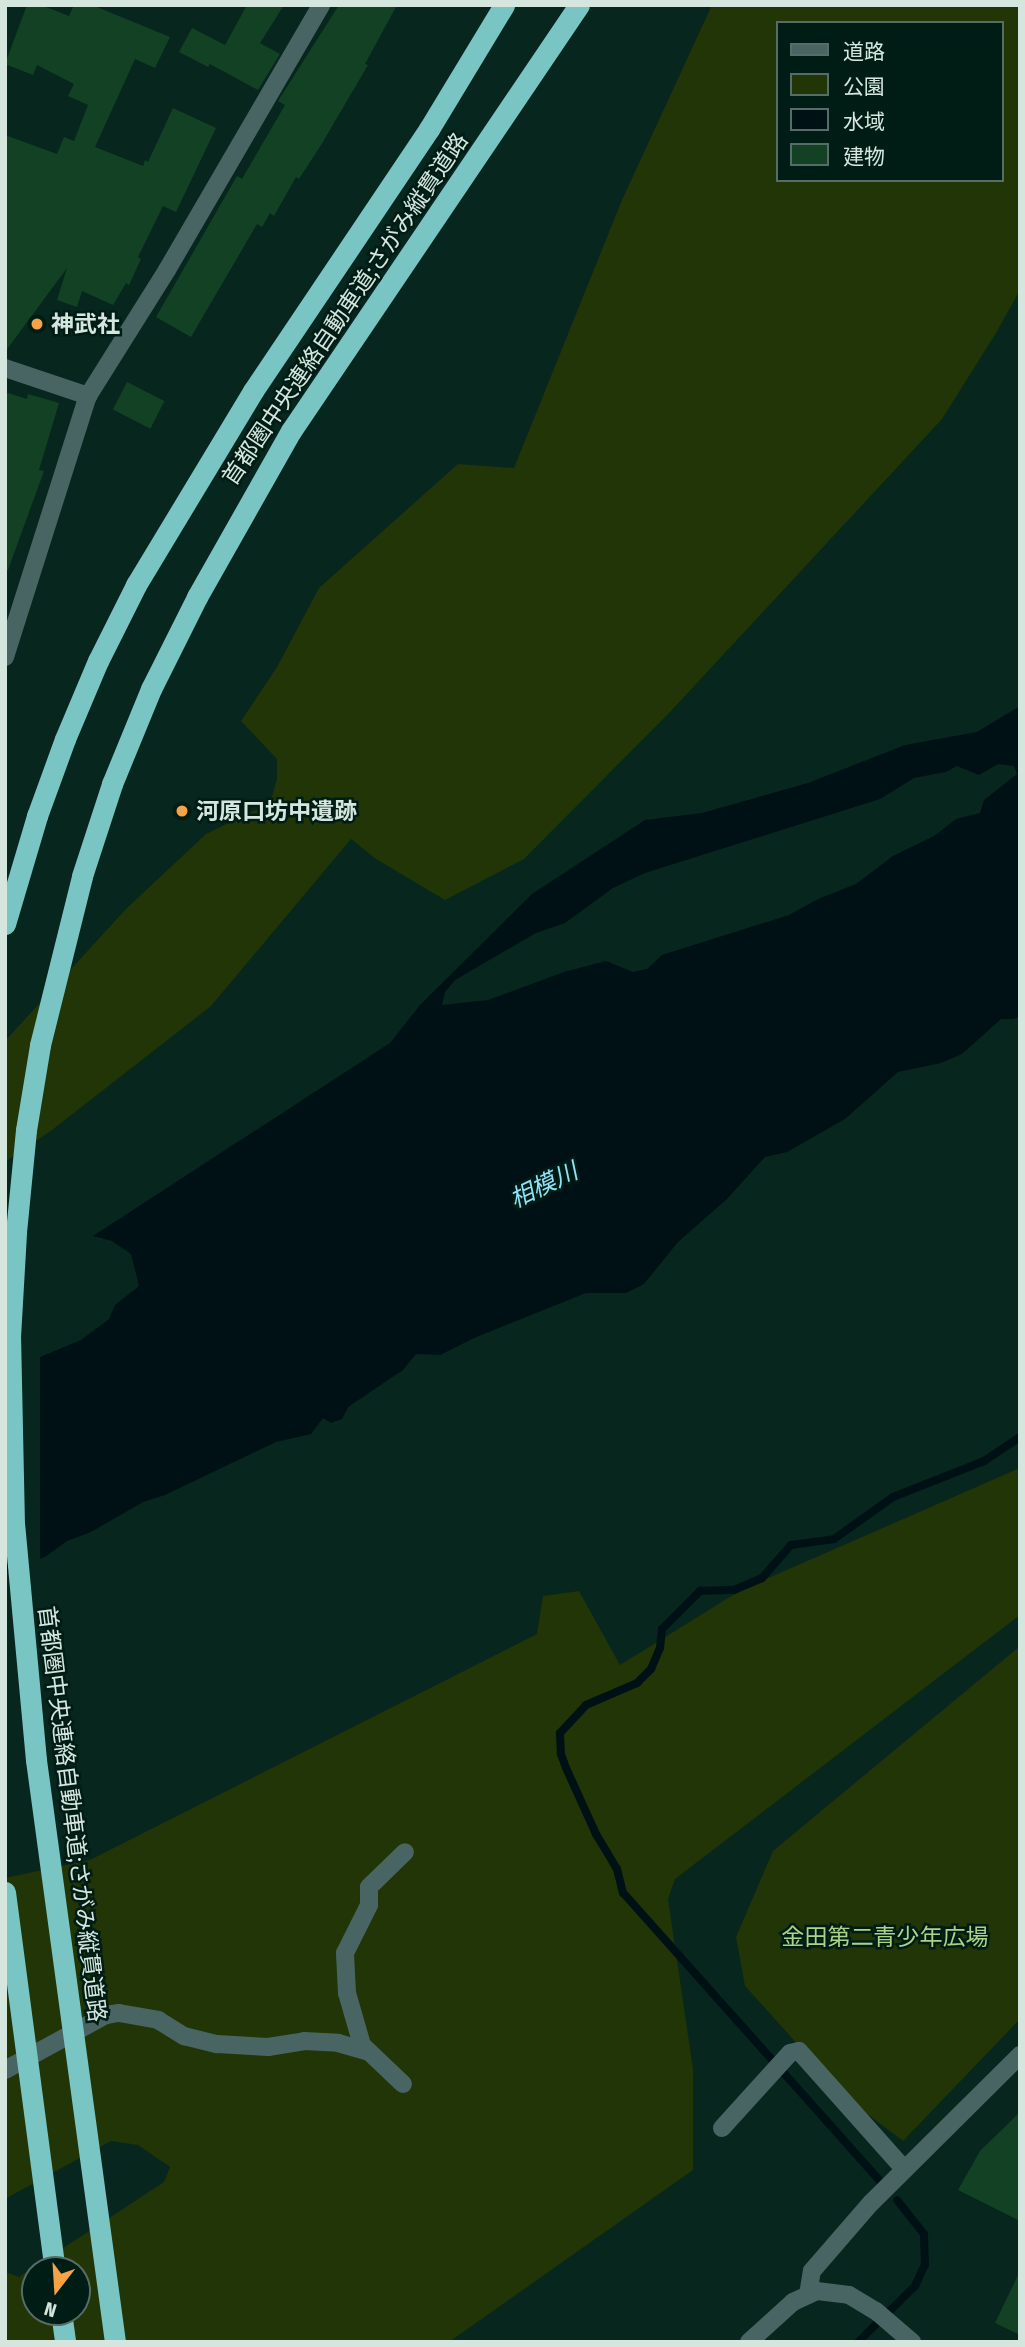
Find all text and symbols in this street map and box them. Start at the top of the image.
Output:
legend [776,21,1004,182]
text: 道路 [843,39,885,65]
text: 公園 [843,74,885,100]
text: 水域 [843,109,885,135]
street label: 首都圏中央連絡自動車道;さがみ縦貫道路 [216,128,474,490]
text: 建物 [843,144,885,170]
place label: 神武社 [51,310,120,338]
marker: 神武社 [29,316,45,332]
place label: 河原口坊中遺跡 [196,797,357,825]
marker: 河原口坊中遺跡 [174,803,190,819]
water label: 相模川 [505,1157,583,1215]
street label: 首都圏中央連絡自動車道;さがみ縦貫道路 [33,1604,111,2024]
park label: 金田第二青少年広場 [782,1923,988,1951]
north arrow [21,2256,91,2326]
text: N [41,2297,59,2322]

